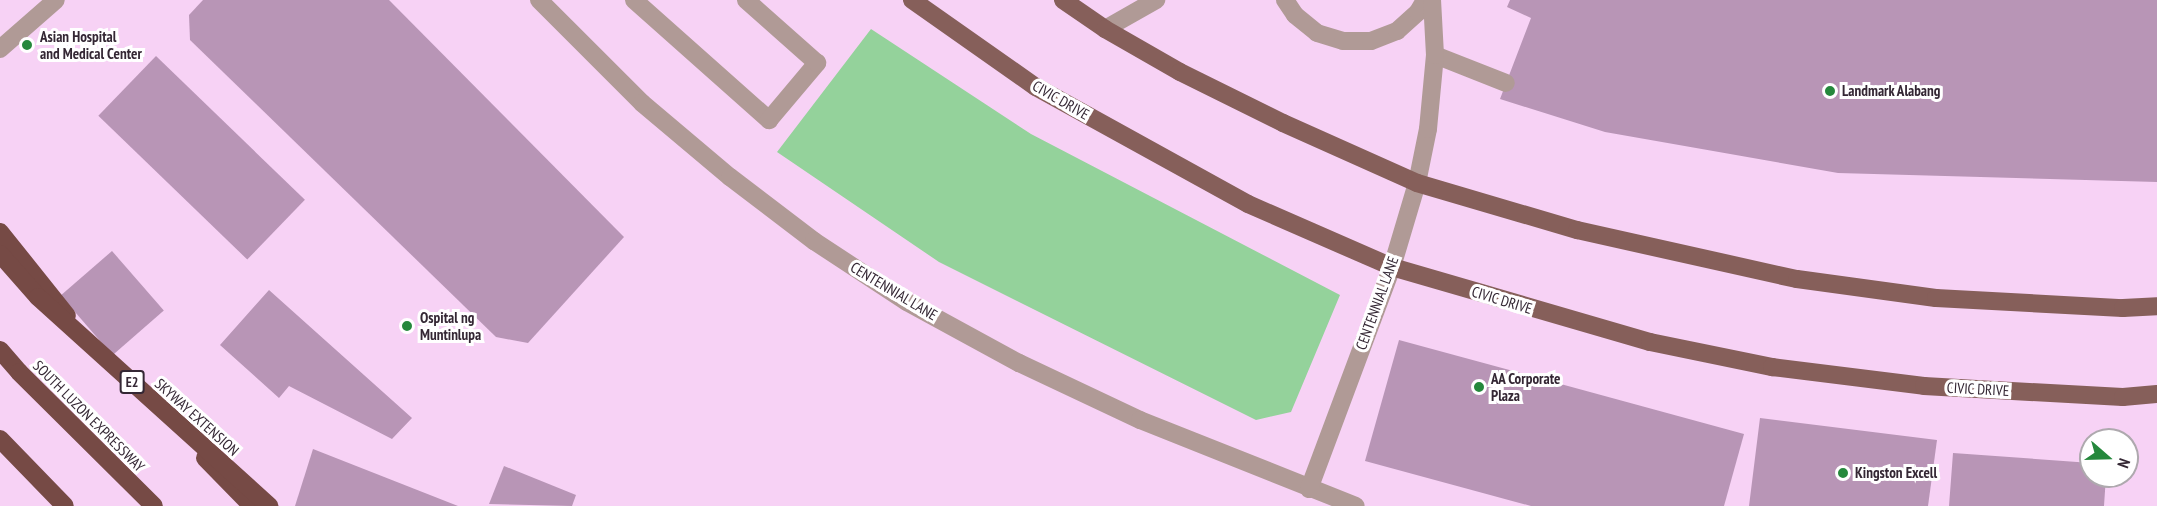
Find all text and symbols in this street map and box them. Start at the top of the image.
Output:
place label: Asian Hospital and Medical Center [40,27,142,62]
marker: Asian Hospital and Medical Center [18,36,36,54]
street label: CIVIC DRIVE [1029,77,1093,123]
place label: Landmark Alabang [1842,82,1941,100]
marker: Landmark Alabang [1823,84,1837,98]
street label: CENTENNIAL LANE [1352,254,1402,352]
street label: CENTENNIAL LANE [847,258,941,324]
street label: CIVIC DRIVE [1469,282,1535,318]
place label: Ospital ng Muntinlupa [420,308,481,343]
marker: Ospital ng Muntinlupa [398,317,416,335]
street label: SOUTH LUZON EXPRESSWAY [30,357,148,475]
place label: AA Corporate Plaza [1491,369,1561,404]
road number: E2 [118,371,146,393]
street label: SKYWAY EXTENSION [151,375,243,459]
street label: CIVIC DRIVE [1946,378,2010,400]
marker: AA Corporate Plaza [1472,380,1486,394]
north arrow [2079,428,2139,488]
text: N [2113,456,2135,471]
place label: Kingston Excell [1855,464,1937,482]
marker: Kingston Excell [1836,466,1850,480]

